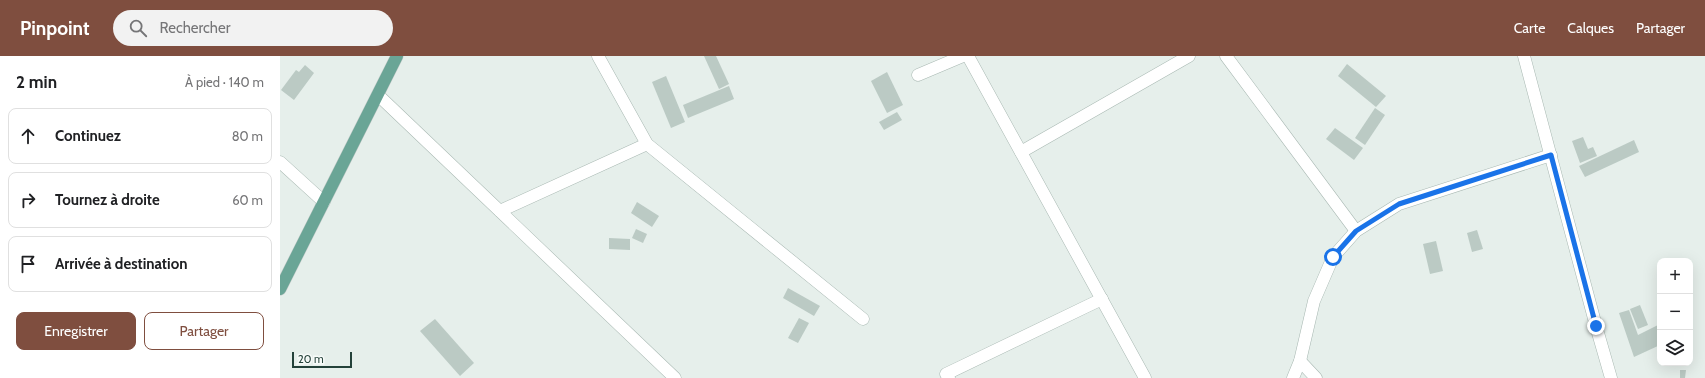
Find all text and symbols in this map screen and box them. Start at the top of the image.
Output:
search box [113,10,393,46]
text: Pinpoint [20,17,89,40]
icon: search [127,17,149,39]
text: Rechercher [159,19,230,37]
text: Carte [1514,19,1545,37]
text: Calques [1567,19,1614,37]
text: Partager [1636,19,1685,37]
text: 2 min [16,72,57,92]
text: À pied · 140 m [185,74,264,90]
icon: ahead [17,125,39,147]
text: Continuez [55,127,121,145]
text: 80 m [232,128,263,144]
icon: right [17,189,39,211]
text: Tournez à droite [55,191,160,209]
text: 60 m [232,192,263,208]
route start [1324,248,1342,266]
icon: arrive [17,253,39,275]
text: Arrivée à destination [55,255,187,273]
map controls [1657,258,1693,366]
button: + [1657,258,1693,294]
button: − [1657,294,1693,330]
button: Enregistrer [16,312,136,350]
button: Partager [144,312,264,350]
route end [1587,317,1605,335]
button: layers [1657,330,1693,366]
scale bar [292,350,352,369]
text: 20 m [298,352,324,366]

